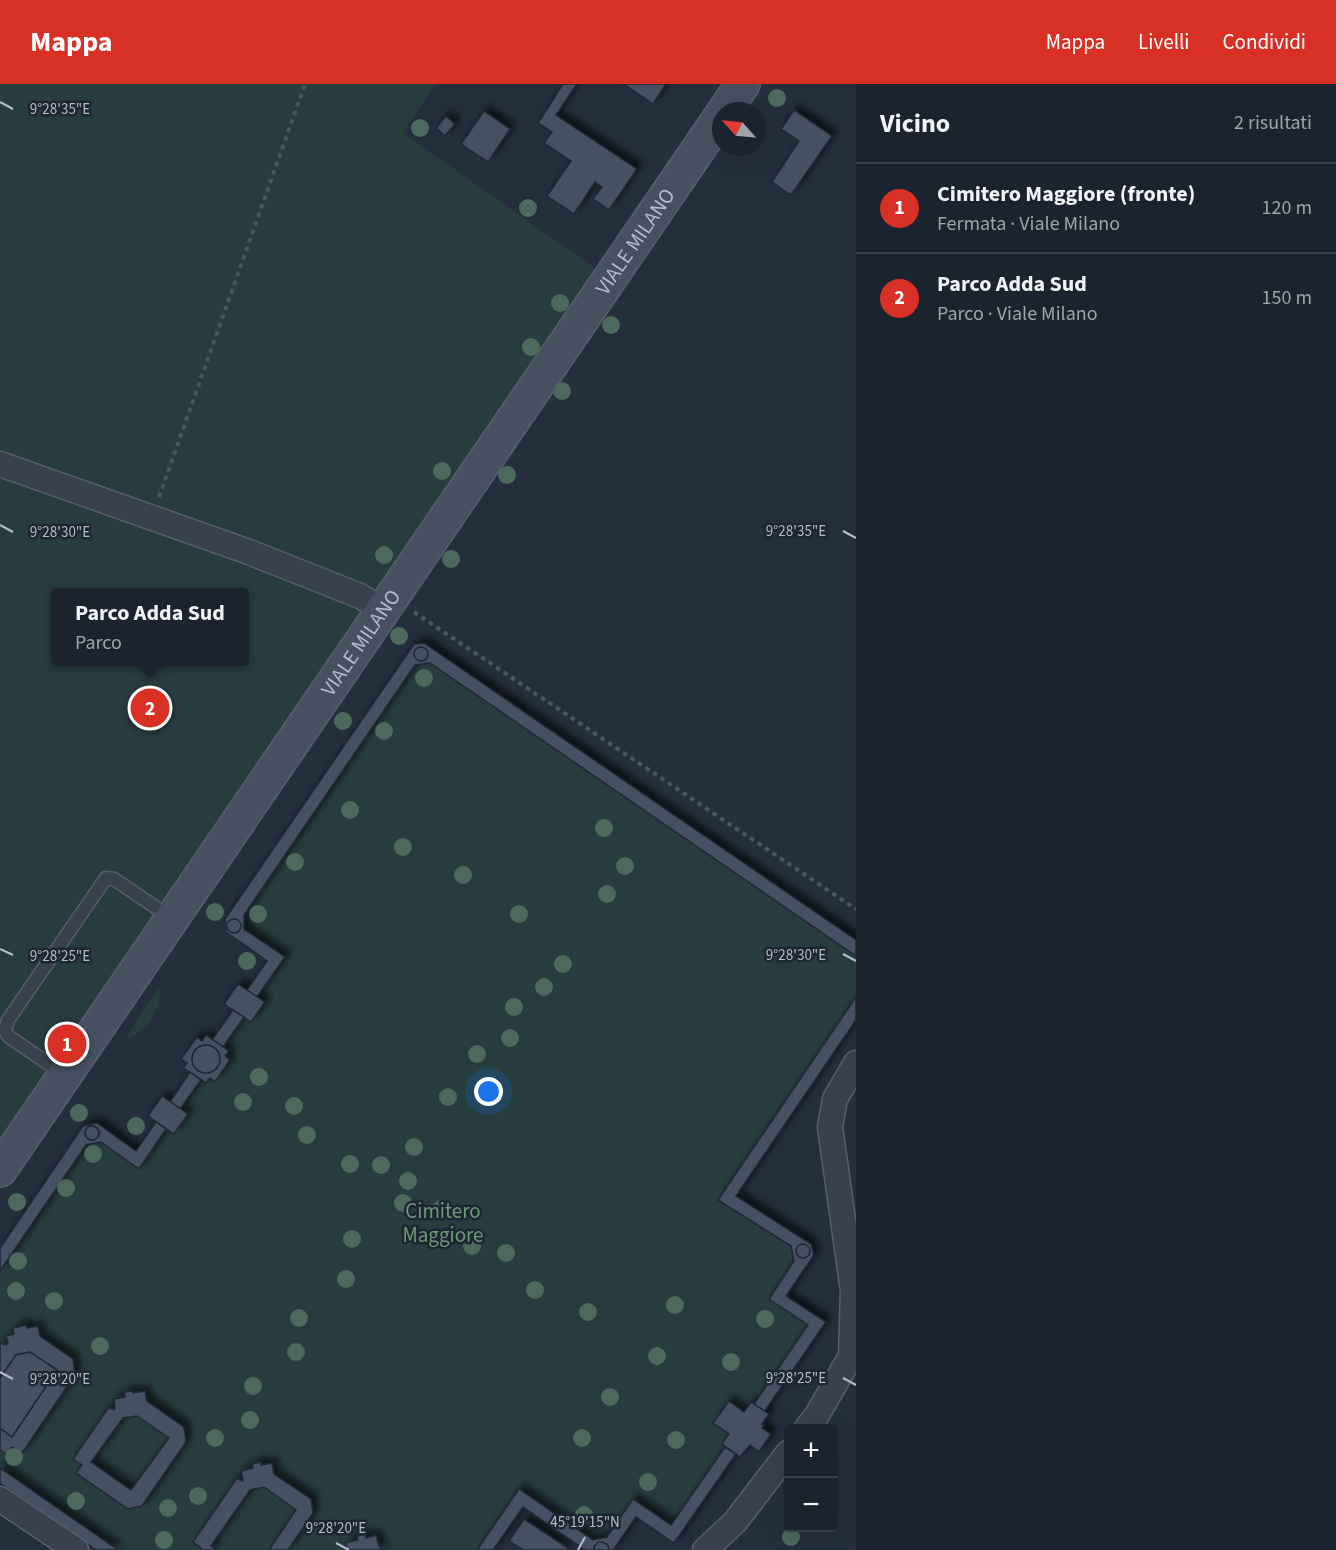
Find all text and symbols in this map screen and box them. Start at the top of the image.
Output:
text: Mappa [30,22,113,62]
text: Mappa [1046,27,1105,57]
text: Livelli [1138,27,1190,57]
text: Condividi [1223,27,1306,57]
text: 9°28'35"E [30,99,90,120]
north arrow [712,102,766,156]
text: Vicino [880,105,950,142]
text: 2 risultati [1234,109,1312,137]
text: Cimitero Maggiore (fronte) [937,178,1195,210]
street label: VIALE MILANO [588,182,682,301]
text: 1 [894,194,905,222]
text: 120 m [1262,194,1312,222]
text: Fermata · Viale Milano [937,210,1120,238]
text: Parco Adda Sud [937,268,1087,300]
text: 2 [894,284,905,312]
text: 150 m [1262,284,1312,312]
text: Parco · Viale Milano [937,300,1098,328]
text: 9°28'35"E [766,521,826,542]
text: 9°28'30"E [30,522,90,543]
street label: VIALE MILANO [314,583,408,702]
popup [51,588,249,666]
text: Parco Adda Sud [75,597,225,629]
text: Parco [75,629,122,657]
pin: 2 [130,686,170,730]
text: 9°28'30"E [766,945,826,966]
text: 9°28'25"E [30,946,90,967]
pin: 1 [48,1022,86,1066]
your location [474,1077,503,1106]
park label: Cimitero Maggiore [402,1196,484,1250]
text: 9°28'25"E [766,1368,826,1389]
text: 9°28'20"E [30,1369,90,1390]
map controls [784,1424,838,1532]
button: + [784,1424,838,1478]
button: − [784,1478,838,1532]
text: 45°19'15"N [550,1512,620,1533]
text: 9°28'20"E [306,1518,366,1539]

